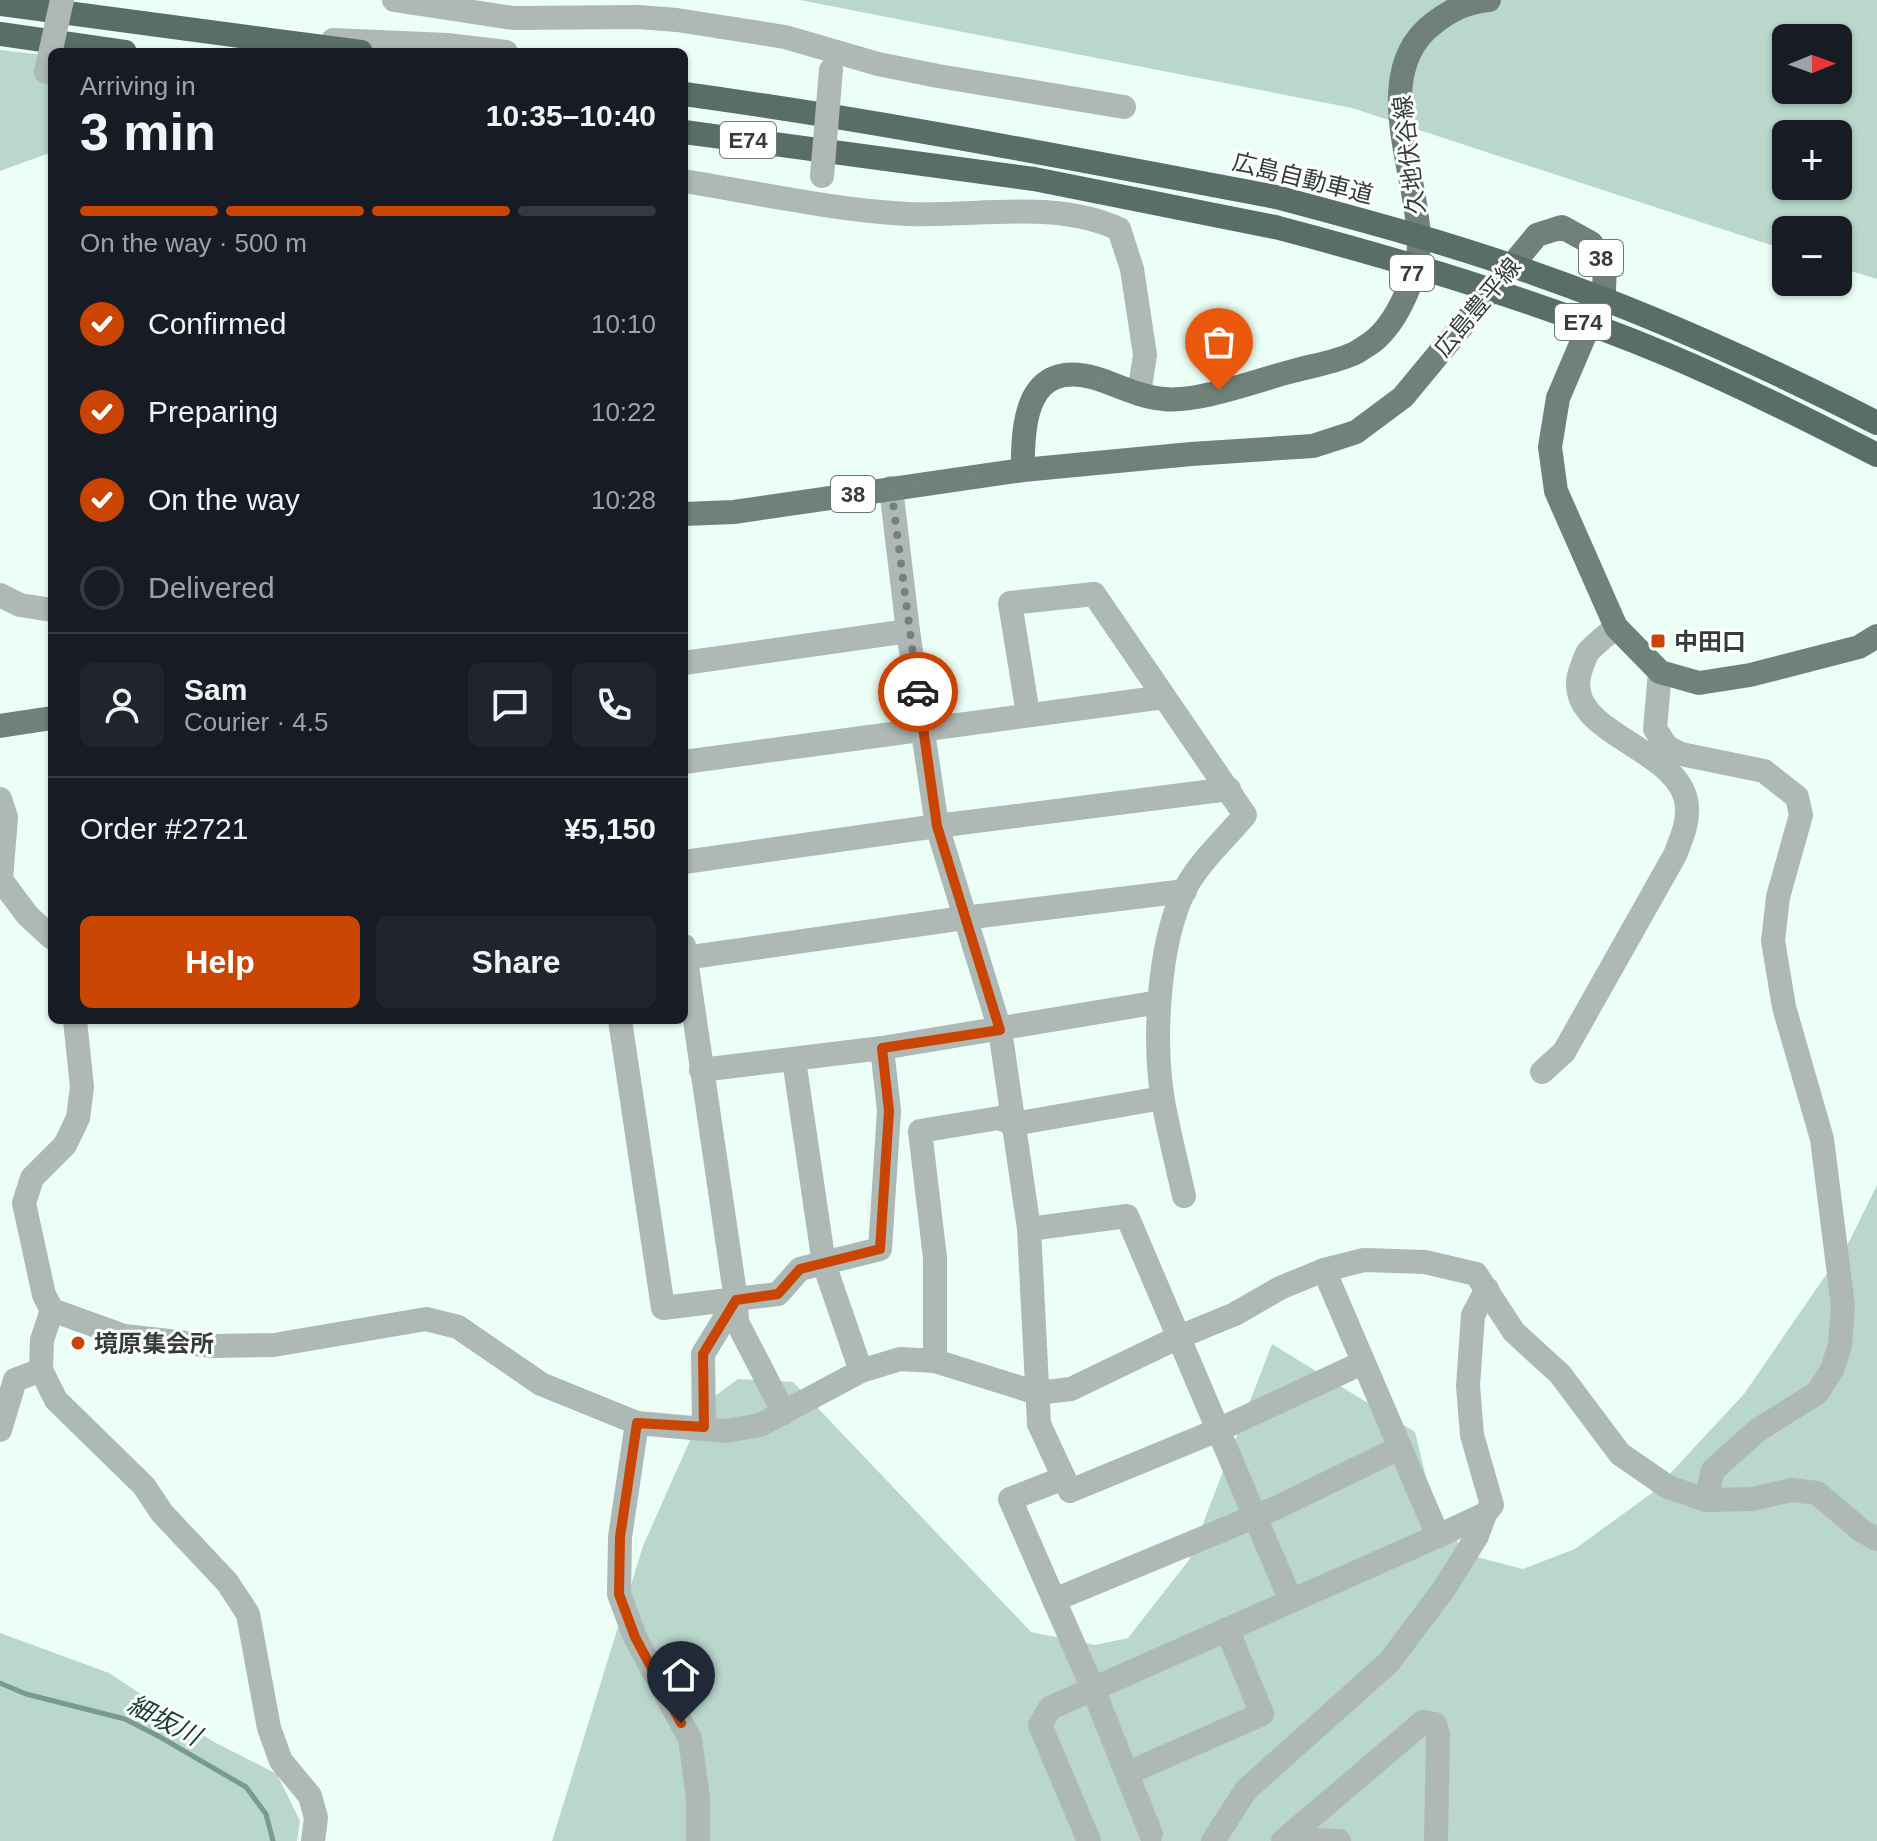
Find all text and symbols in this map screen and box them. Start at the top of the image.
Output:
north arrow [1772,24,1852,104]
map controls [1772,24,1852,296]
text: Arriving in [80,71,196,101]
street label: 久地伏谷線 [1388,94,1430,216]
text: 10:35–10:40 [486,99,656,132]
text: 3 min [80,103,216,161]
button: + [1772,120,1852,200]
road number: E74 [720,122,776,158]
street label: 広島自動車道 [1230,147,1376,209]
button: − [1772,216,1852,296]
text: On the way · 500 m [80,228,307,258]
road number: 38 [1579,240,1623,276]
street label: 広島豊平線 [1428,252,1526,362]
road number: 77 [1390,255,1434,291]
icon: check [80,302,124,346]
road number: E74 [1555,304,1611,340]
text: Confirmed [148,307,286,340]
pin [1185,308,1253,390]
text: 10:10 [591,309,656,339]
icon: bag [1197,320,1241,364]
icon: check [80,390,124,434]
text: Preparing [148,395,278,428]
text: 10:22 [591,397,656,427]
road number: 38 [831,476,875,512]
icon: check [80,478,124,522]
text: On the way [148,483,300,516]
text: 10:28 [591,485,656,515]
text: Delivered [148,571,275,604]
place label: 中田口 [1674,628,1746,655]
marker: 中田口 [1649,632,1667,650]
courier [878,652,958,732]
button: person [80,663,164,747]
button: chat [468,663,552,747]
button: phone [572,663,656,747]
icon: car [896,670,940,714]
text: Sam [184,673,247,706]
text: Courier · 4.5 [184,707,329,737]
text: Order #2721 [80,812,248,845]
text: ¥5,150 [564,812,656,845]
button: Help [80,916,360,1008]
button: Share [376,916,656,1008]
place label: 境原集会所 [94,1330,214,1357]
marker: 境原集会所 [69,1334,87,1352]
pin [647,1641,715,1723]
icon: home [659,1653,703,1697]
water label: 細坂川 [122,1689,208,1752]

